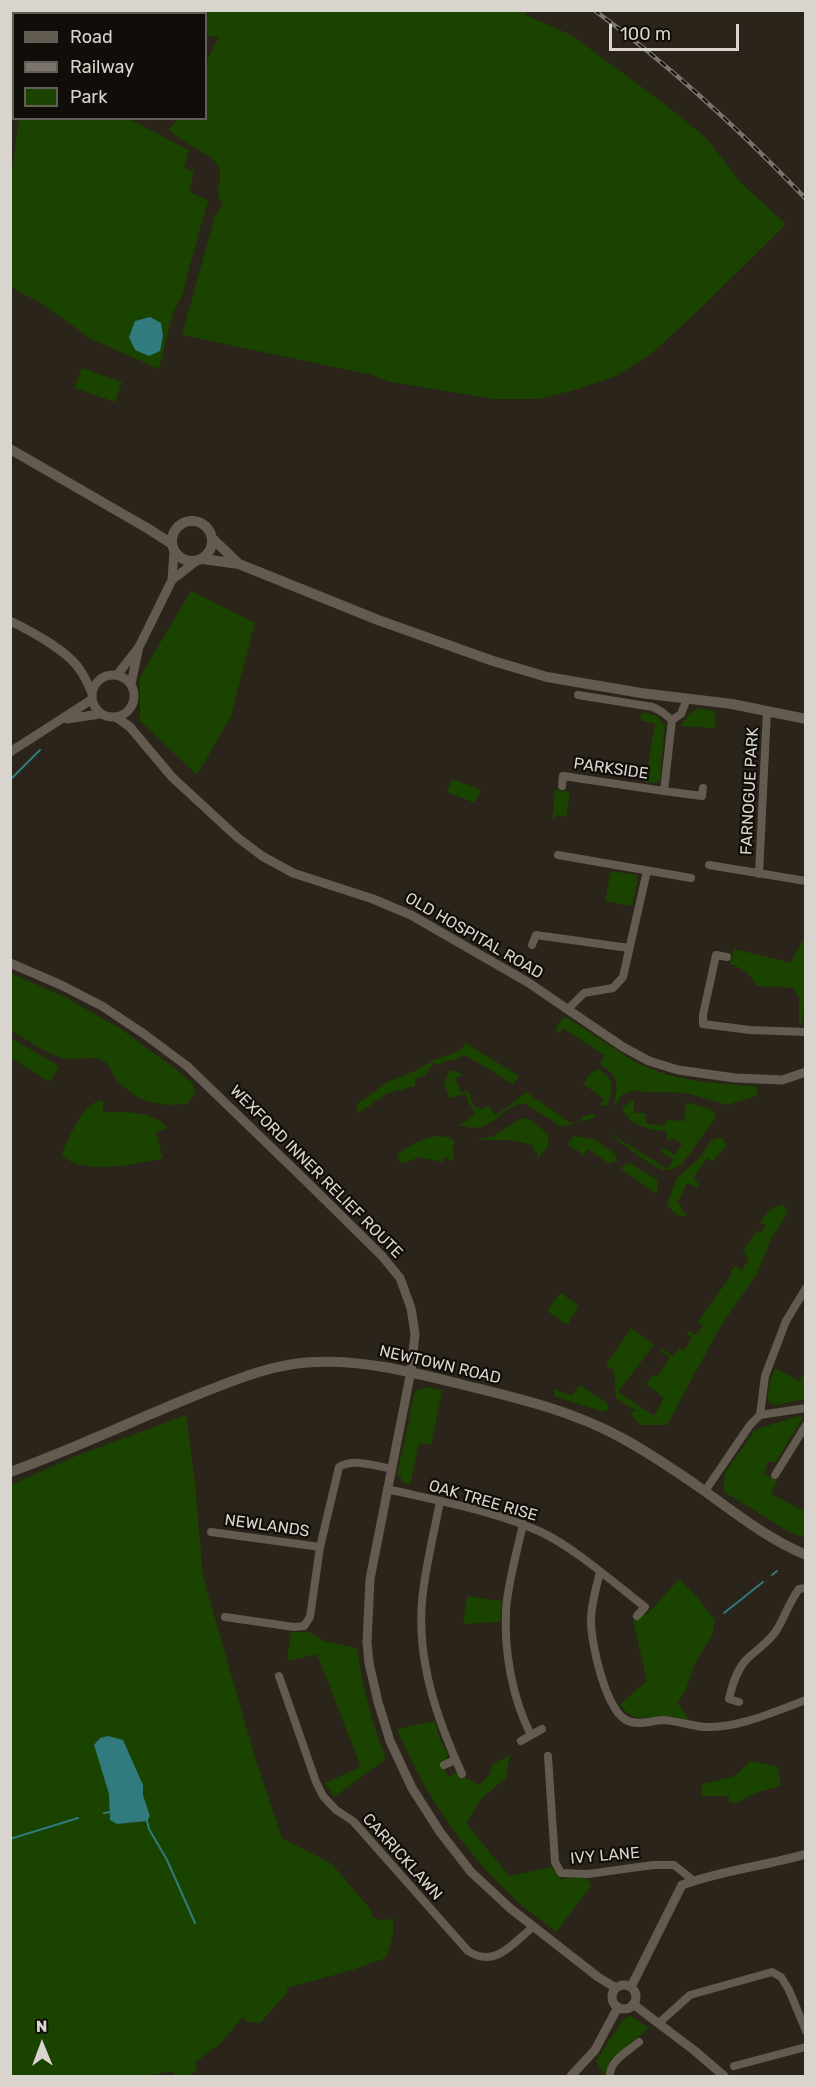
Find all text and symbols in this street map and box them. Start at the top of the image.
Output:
legend [12,12,207,120]
scale bar [612,12,742,50]
text: 100 m [620,23,671,45]
text: Road [70,26,113,48]
text: Railway [70,56,134,78]
text: Park [70,86,107,108]
street label: FARNOGUE PARK [737,727,763,855]
street label: PARKSIDE [572,754,650,784]
street label: OLD HOSPITAL ROAD [402,889,546,983]
street label: WEXFORD INNER RELIEF ROUTE [225,1081,407,1263]
street label: NEWTOWN ROAD [377,1342,503,1388]
street label: OAK TREE RISE [426,1476,540,1526]
street label: NEWLANDS [223,1511,311,1541]
street label: CARRICKLAWN [358,1810,446,1904]
street label: IVY LANE [569,1843,641,1869]
north arrow [12,2015,72,2075]
text: N [36,2017,48,2036]

